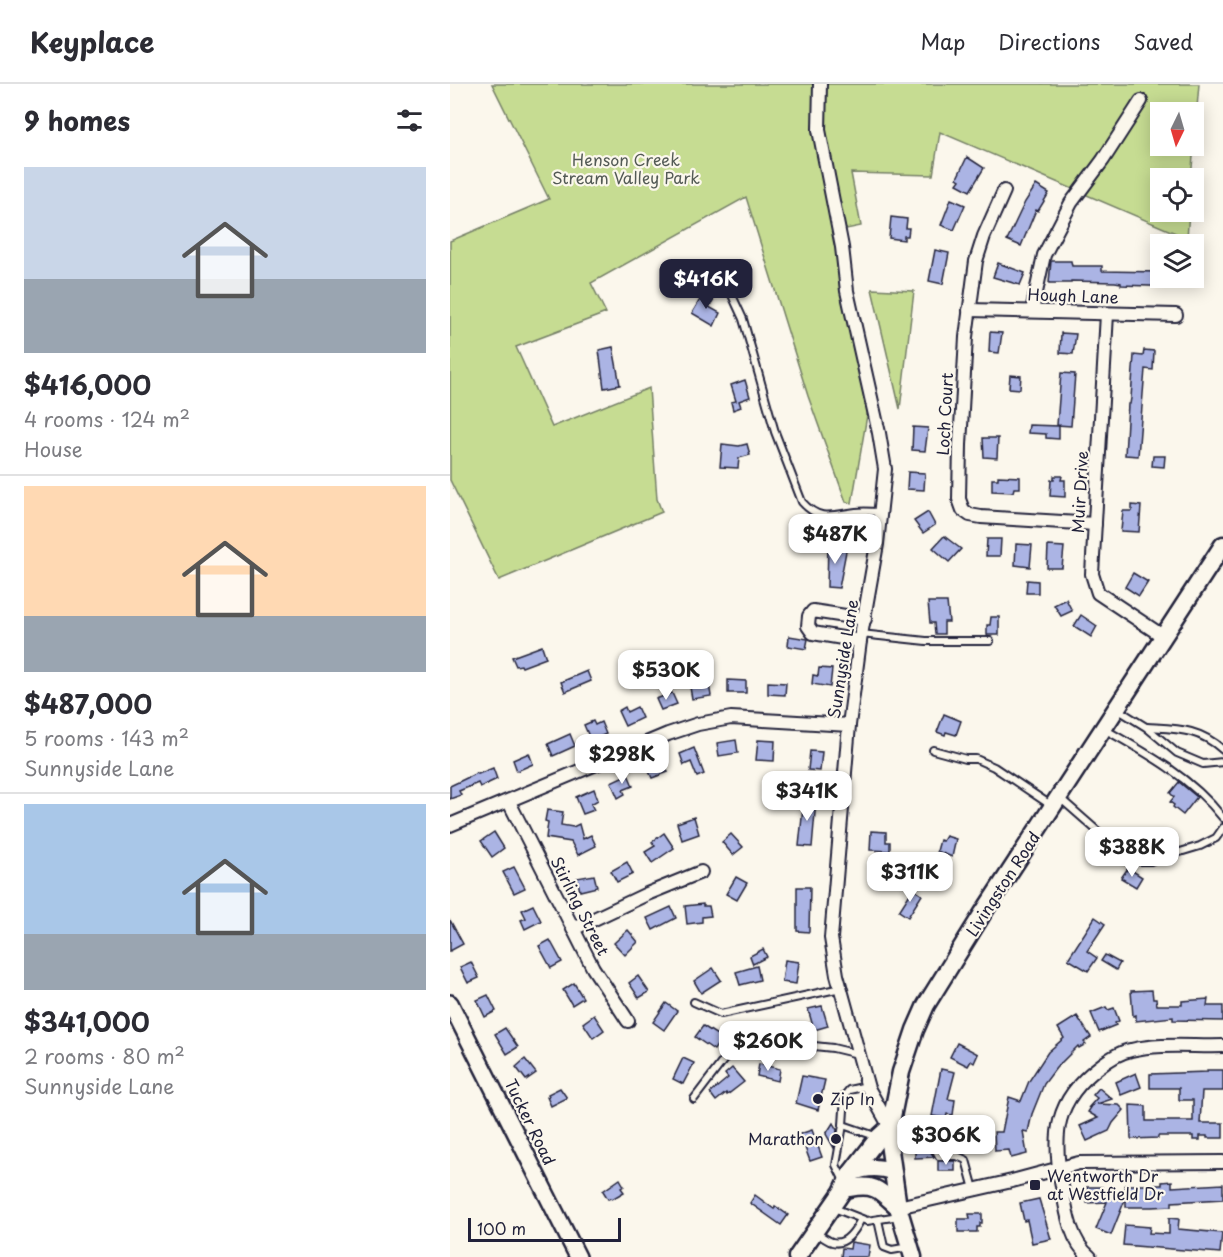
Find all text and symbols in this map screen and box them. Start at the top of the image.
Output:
text: Keyplace [30,20,155,63]
text: Map [920,25,965,57]
text: Directions [998,25,1100,57]
text: Saved [1133,25,1193,57]
text: 9 homes [24,101,130,140]
north arrow [1150,102,1204,156]
map controls [1150,102,1204,288]
icon: filters [393,104,426,137]
park label: Henson Creek Stream Valley Park [552,147,700,189]
button: locate [1150,168,1204,222]
icon: home [171,206,279,314]
button: layers [1150,234,1204,288]
pin: $416K [664,259,748,310]
text: $416K [673,263,739,293]
street label: Hough Lane [1027,281,1119,309]
text: $416,000 [24,365,151,404]
street label: Loch Court [930,372,958,456]
text: 4 rooms · 124 m² [24,404,190,434]
text: House [24,434,83,464]
street label: Muir Drive [1065,450,1093,534]
pin: $487K [793,514,877,565]
text: $487K [802,518,868,548]
icon: home [171,525,279,633]
street label: Sunnyside Lane [821,597,863,720]
pin: $530K [624,650,708,701]
text: $530K [632,654,700,684]
text: $487,000 [24,684,152,723]
text: 5 rooms · 143 m² [24,723,189,753]
pin: $298K [580,734,664,785]
text: $298K [589,738,655,768]
text: Sunnyside Lane [24,753,175,783]
pin: $341K [765,771,849,822]
text: $341K [776,775,838,805]
street label: Livingston Road [959,826,1045,941]
pin: $388K [1090,827,1174,878]
text: $388K [1099,831,1165,861]
icon: home [171,843,279,951]
street label: Stirling Street [546,852,616,960]
pin: $311K [868,852,952,903]
text: $311K [881,856,939,886]
text: $341,000 [24,1002,150,1041]
pin: $260K [726,1021,810,1072]
text: $260K [733,1025,803,1055]
text: 2 rooms · 80 m² [24,1041,185,1071]
text: Sunnyside Lane [24,1071,175,1101]
street label: Tucker Road [500,1074,562,1169]
place label: Zip In [830,1086,875,1110]
marker: Zip In [811,1092,825,1106]
pin: $306K [904,1115,988,1166]
text: $306K [911,1119,981,1149]
place label: Marathon [748,1126,824,1150]
marker: Marathon [829,1132,843,1146]
place label: Wentworth Dr at Westfield Dr [1047,1163,1164,1205]
marker: Wentworth Dr at Westfield Dr [1028,1178,1042,1192]
scale bar [468,1215,621,1242]
text: 100 m [477,1216,526,1240]

